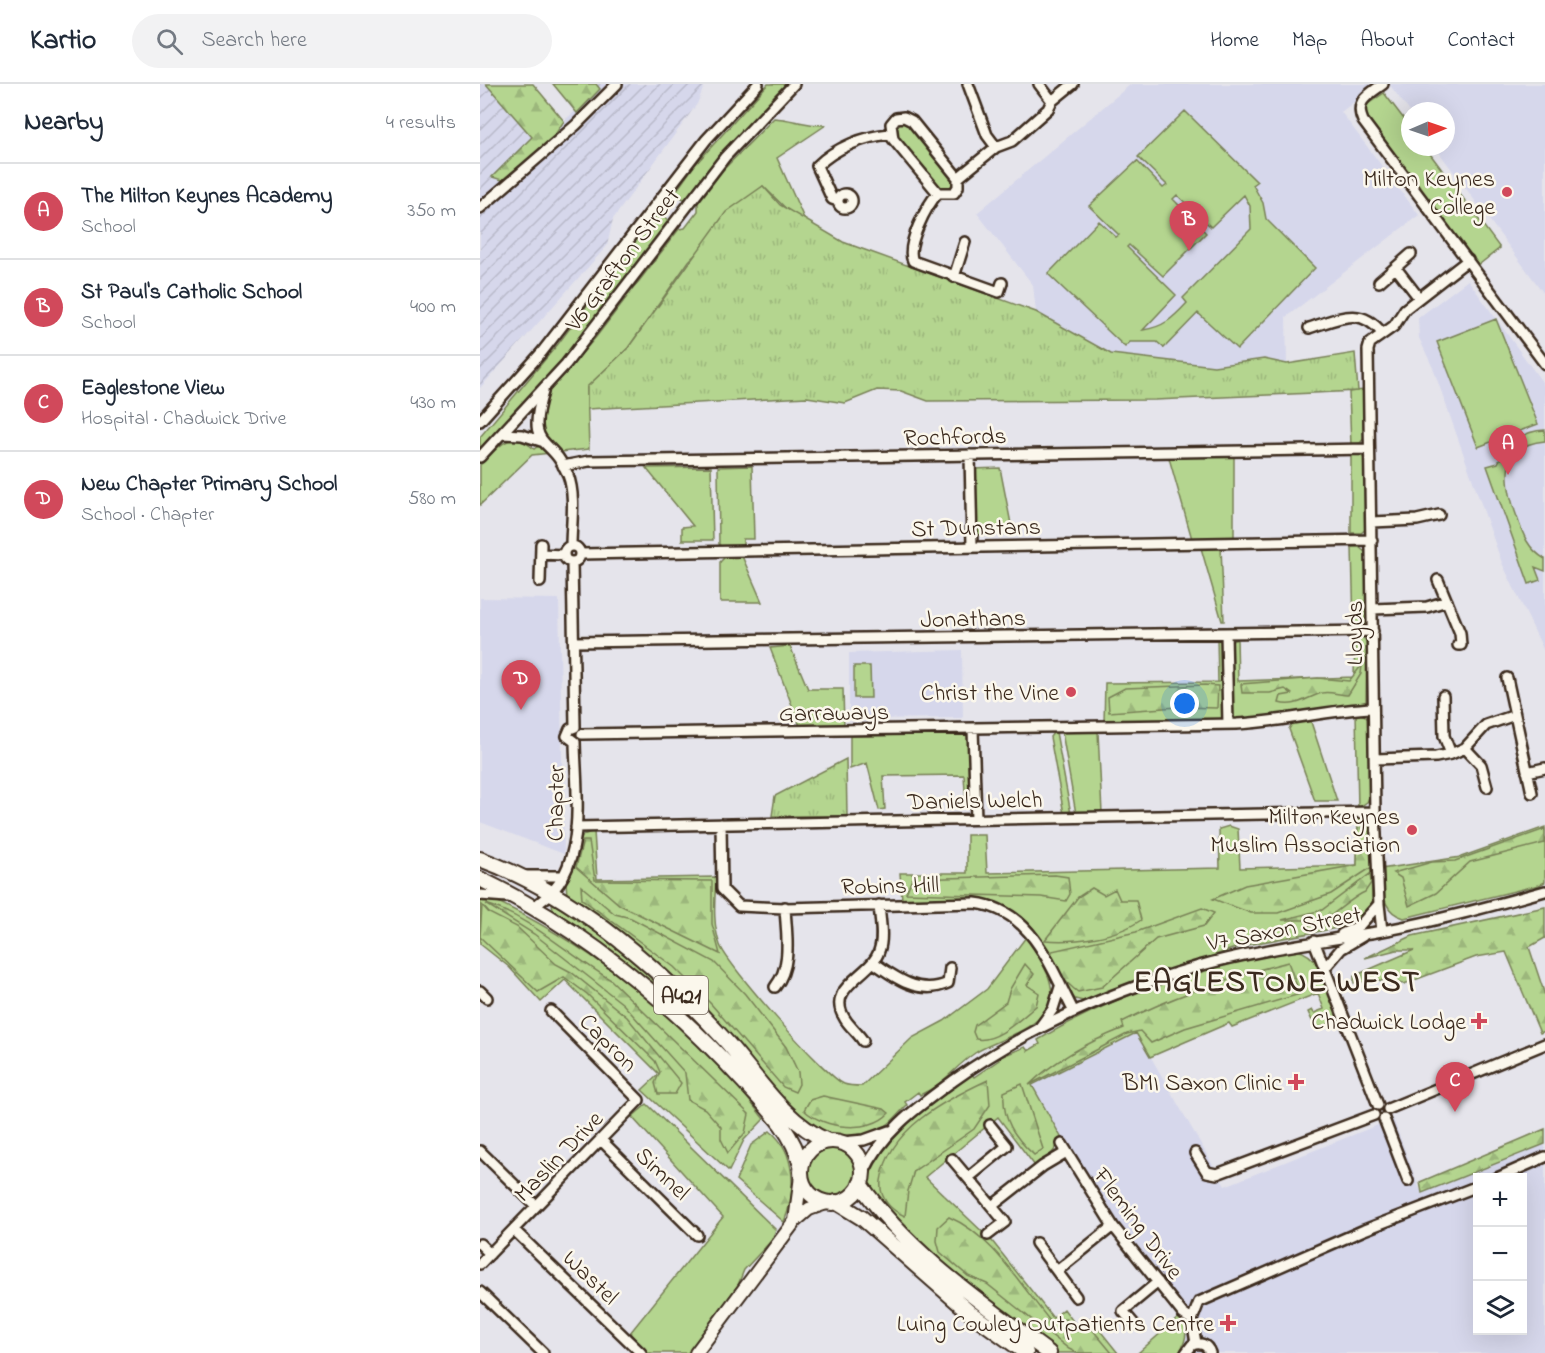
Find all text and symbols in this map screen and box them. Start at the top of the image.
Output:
search box [132,14,552,68]
text: Kartio [30,21,96,62]
icon: search [153,25,186,58]
text: Search here [201,25,307,57]
text: Home [1210,26,1259,56]
text: Map [1292,26,1327,56]
text: About [1360,26,1414,56]
text: Contact [1447,26,1515,56]
north arrow [1401,102,1455,156]
text: Nearby [24,104,103,142]
text: 4 results [386,109,456,138]
place label: Milton Keynes College [1363,163,1495,226]
text: The Milton Keynes Academy [81,181,332,213]
street label: V6 Grafton Street [558,181,690,341]
marker: Milton Keynes College [1500,185,1514,199]
text: A [37,197,50,226]
text: 350 m [407,197,456,226]
pin: B [1170,202,1208,251]
text: School [81,213,136,242]
text: St Paul's Catholic School [81,277,302,309]
text: B [37,293,50,322]
text: 400 m [410,293,456,322]
text: School [81,309,136,338]
text: Eaglestone View [81,373,225,405]
text: C [38,389,49,418]
text: 430 m [410,389,456,418]
text: Hospital · Chadwick Drive [81,405,286,434]
street label: Rochfords [903,420,1007,457]
pin: A [1488,426,1528,475]
text: New Chapter Primary School [81,469,338,501]
text: D [36,485,51,514]
text: 580 m [408,485,456,514]
text: School · Chapter [81,501,214,530]
street label: St Dunstans [911,511,1041,548]
street label: Lloyds [1339,600,1375,666]
street label: Jonathans [920,602,1026,639]
pin: D [502,660,540,710]
place label: Christ the Vine [921,677,1059,712]
marker: Christ the Vine [1064,685,1078,699]
your location [1170,689,1199,718]
street label: Garraways [779,696,889,734]
street label: Chapter [539,764,576,842]
street label: Daniels Welch [906,784,1043,821]
place label: Milton Keynes Muslim Association [1210,801,1400,864]
marker: Milton Keynes Muslim Association [1405,823,1419,837]
street label: Robins Hill [841,869,940,906]
street label: V7 Saxon Street [1203,898,1365,963]
district label: EAGLESTONE WEST [1133,962,1421,1006]
road number: A421 [654,976,708,1014]
street label: Capron [570,1006,645,1081]
place label: Chadwick Lodge [1311,1006,1466,1041]
marker: Chadwick Lodge [1470,1012,1488,1030]
pin: C [1436,1062,1474,1112]
place label: BMI Saxon Clinic [1122,1067,1282,1102]
marker: BMI Saxon Clinic [1287,1073,1305,1091]
street label: Maslin Drive [507,1104,613,1212]
street label: Simnel [626,1140,697,1210]
street label: Fleming Drive [1083,1160,1191,1288]
map controls [1473,1173,1527,1335]
button: + [1473,1173,1527,1227]
button: − [1473,1227,1527,1281]
street label: Wastel [553,1243,625,1315]
button: layers [1473,1281,1527,1335]
place label: Luing Cowley Outpatients Centre [897,1308,1214,1344]
marker: Luing Cowley Outpatients Centre [1219,1314,1237,1332]

